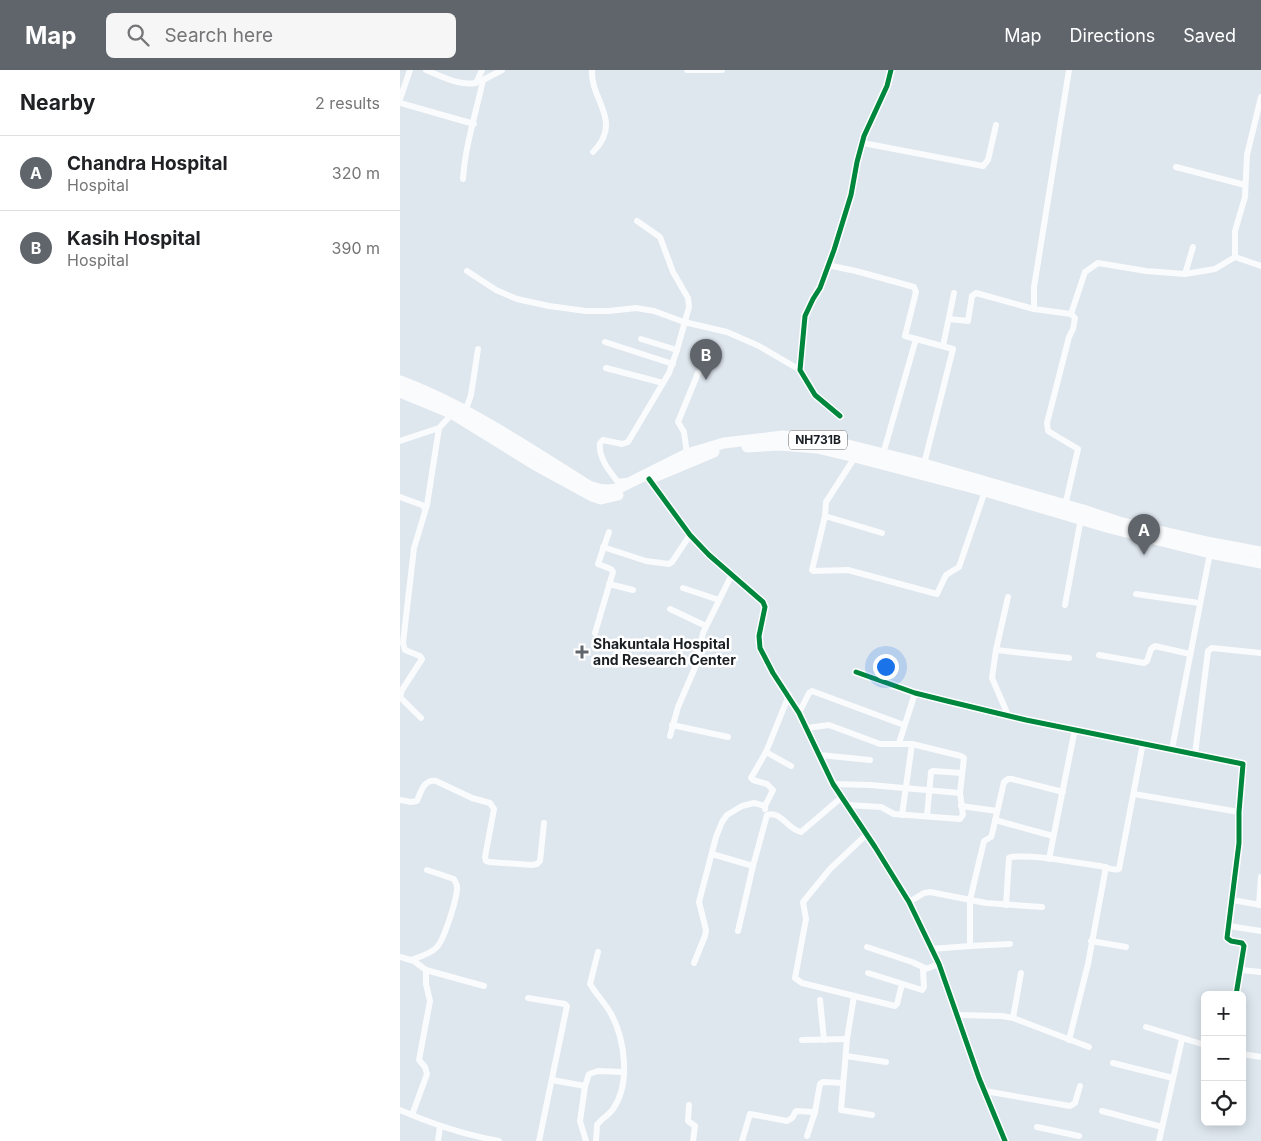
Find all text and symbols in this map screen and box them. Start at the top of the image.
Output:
search box [106,13,456,58]
text: Map [25,21,76,50]
icon: search [124,21,152,49]
text: Search here [164,24,273,47]
text: Map [1004,25,1042,46]
text: Directions [1070,25,1155,46]
text: Saved [1183,25,1236,46]
text: Nearby [20,90,95,115]
text: 2 results [315,93,380,113]
text: Chandra Hospital [67,152,228,175]
text: A [30,163,42,183]
text: 320 m [332,163,380,183]
text: Hospital [67,175,129,195]
text: Kasih Hospital [67,227,201,250]
text: B [31,238,41,258]
text: 390 m [332,238,380,258]
text: Hospital [67,250,129,270]
pin: B [690,339,722,380]
road number: NH731B [789,430,847,450]
pin: A [1128,514,1160,555]
place label: Shakuntala Hospital and Research Center [593,635,736,668]
marker: Shakuntala Hospital and Research Center [575,645,589,659]
your location [873,654,899,680]
map controls [1201,991,1246,1126]
button: + [1201,991,1246,1036]
button: − [1201,1036,1246,1081]
button: locate [1201,1081,1246,1126]

